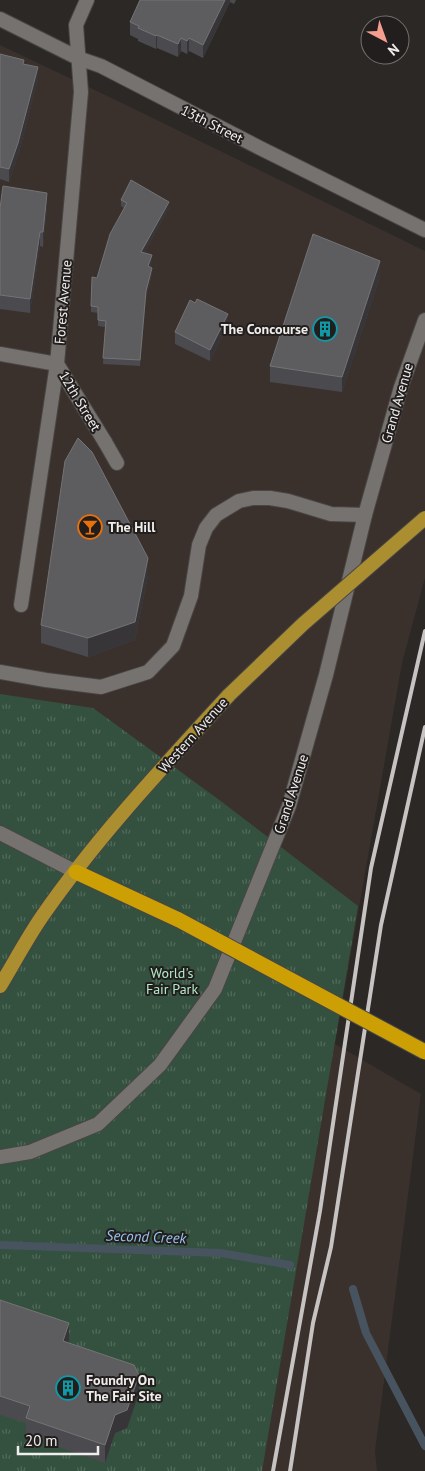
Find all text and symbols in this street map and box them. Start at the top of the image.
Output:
north arrow [360,15,410,65]
text: N [384,40,403,60]
street label: 13th Street [178,101,246,147]
street label: Forest Avenue [50,259,76,345]
building icon: The Concourse [312,316,338,342]
place label: The Concourse [221,320,308,338]
street label: Grand Avenue [377,361,417,445]
street label: 12th Street [55,368,105,435]
bar icon: The Hill [77,514,103,540]
place label: The Hill [108,518,156,536]
street label: Western Avenue [154,694,232,776]
street label: Grand Avenue [270,752,312,836]
park label: World's Fair Park [146,964,198,998]
water label: Second Creek [105,1226,188,1247]
place label: Foundry On The Fair Site [86,1371,162,1405]
building icon: Foundry On The Fair Site [55,1375,81,1401]
scale bar [18,1424,98,1456]
text: 20 m [25,1431,58,1450]

